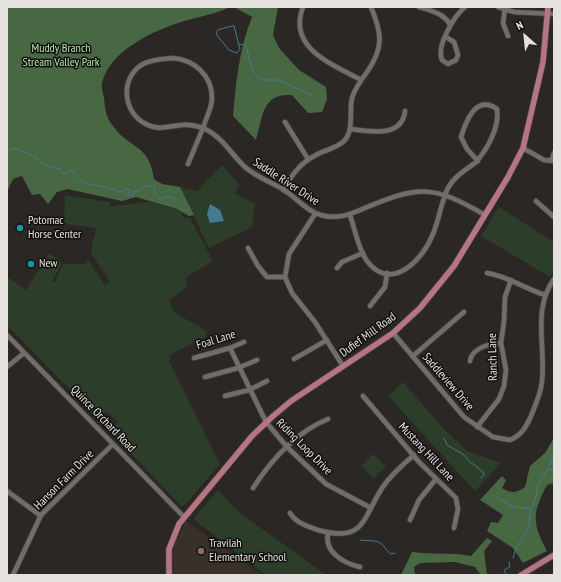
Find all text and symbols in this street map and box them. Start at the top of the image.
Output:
north arrow [505,16,545,56]
text: N [514,18,525,33]
park label: Muddy Branch Stream Valley Park [23,42,99,70]
street label: Saddle River Drive [250,155,322,209]
place label: Potomac Horse Center [28,214,81,242]
marker: Potomac Horse Center [15,223,25,233]
place label: New [39,257,57,271]
marker: New [26,259,36,269]
street label: Dufief Mill Road [337,310,399,360]
street label: Foal Lane [195,327,237,353]
street label: Ranch Lane [485,333,501,381]
street label: Saddleview Drive [419,350,477,414]
street label: Quince Orchard Road [68,383,138,455]
street label: Riding Loop Drive [273,416,335,478]
street label: Mustang Hill Lane [395,420,457,484]
street label: Hanson Farm Drive [31,447,97,513]
place label: Travilah Elementary School [209,537,286,565]
marker: Travilah Elementary School [196,546,206,556]

